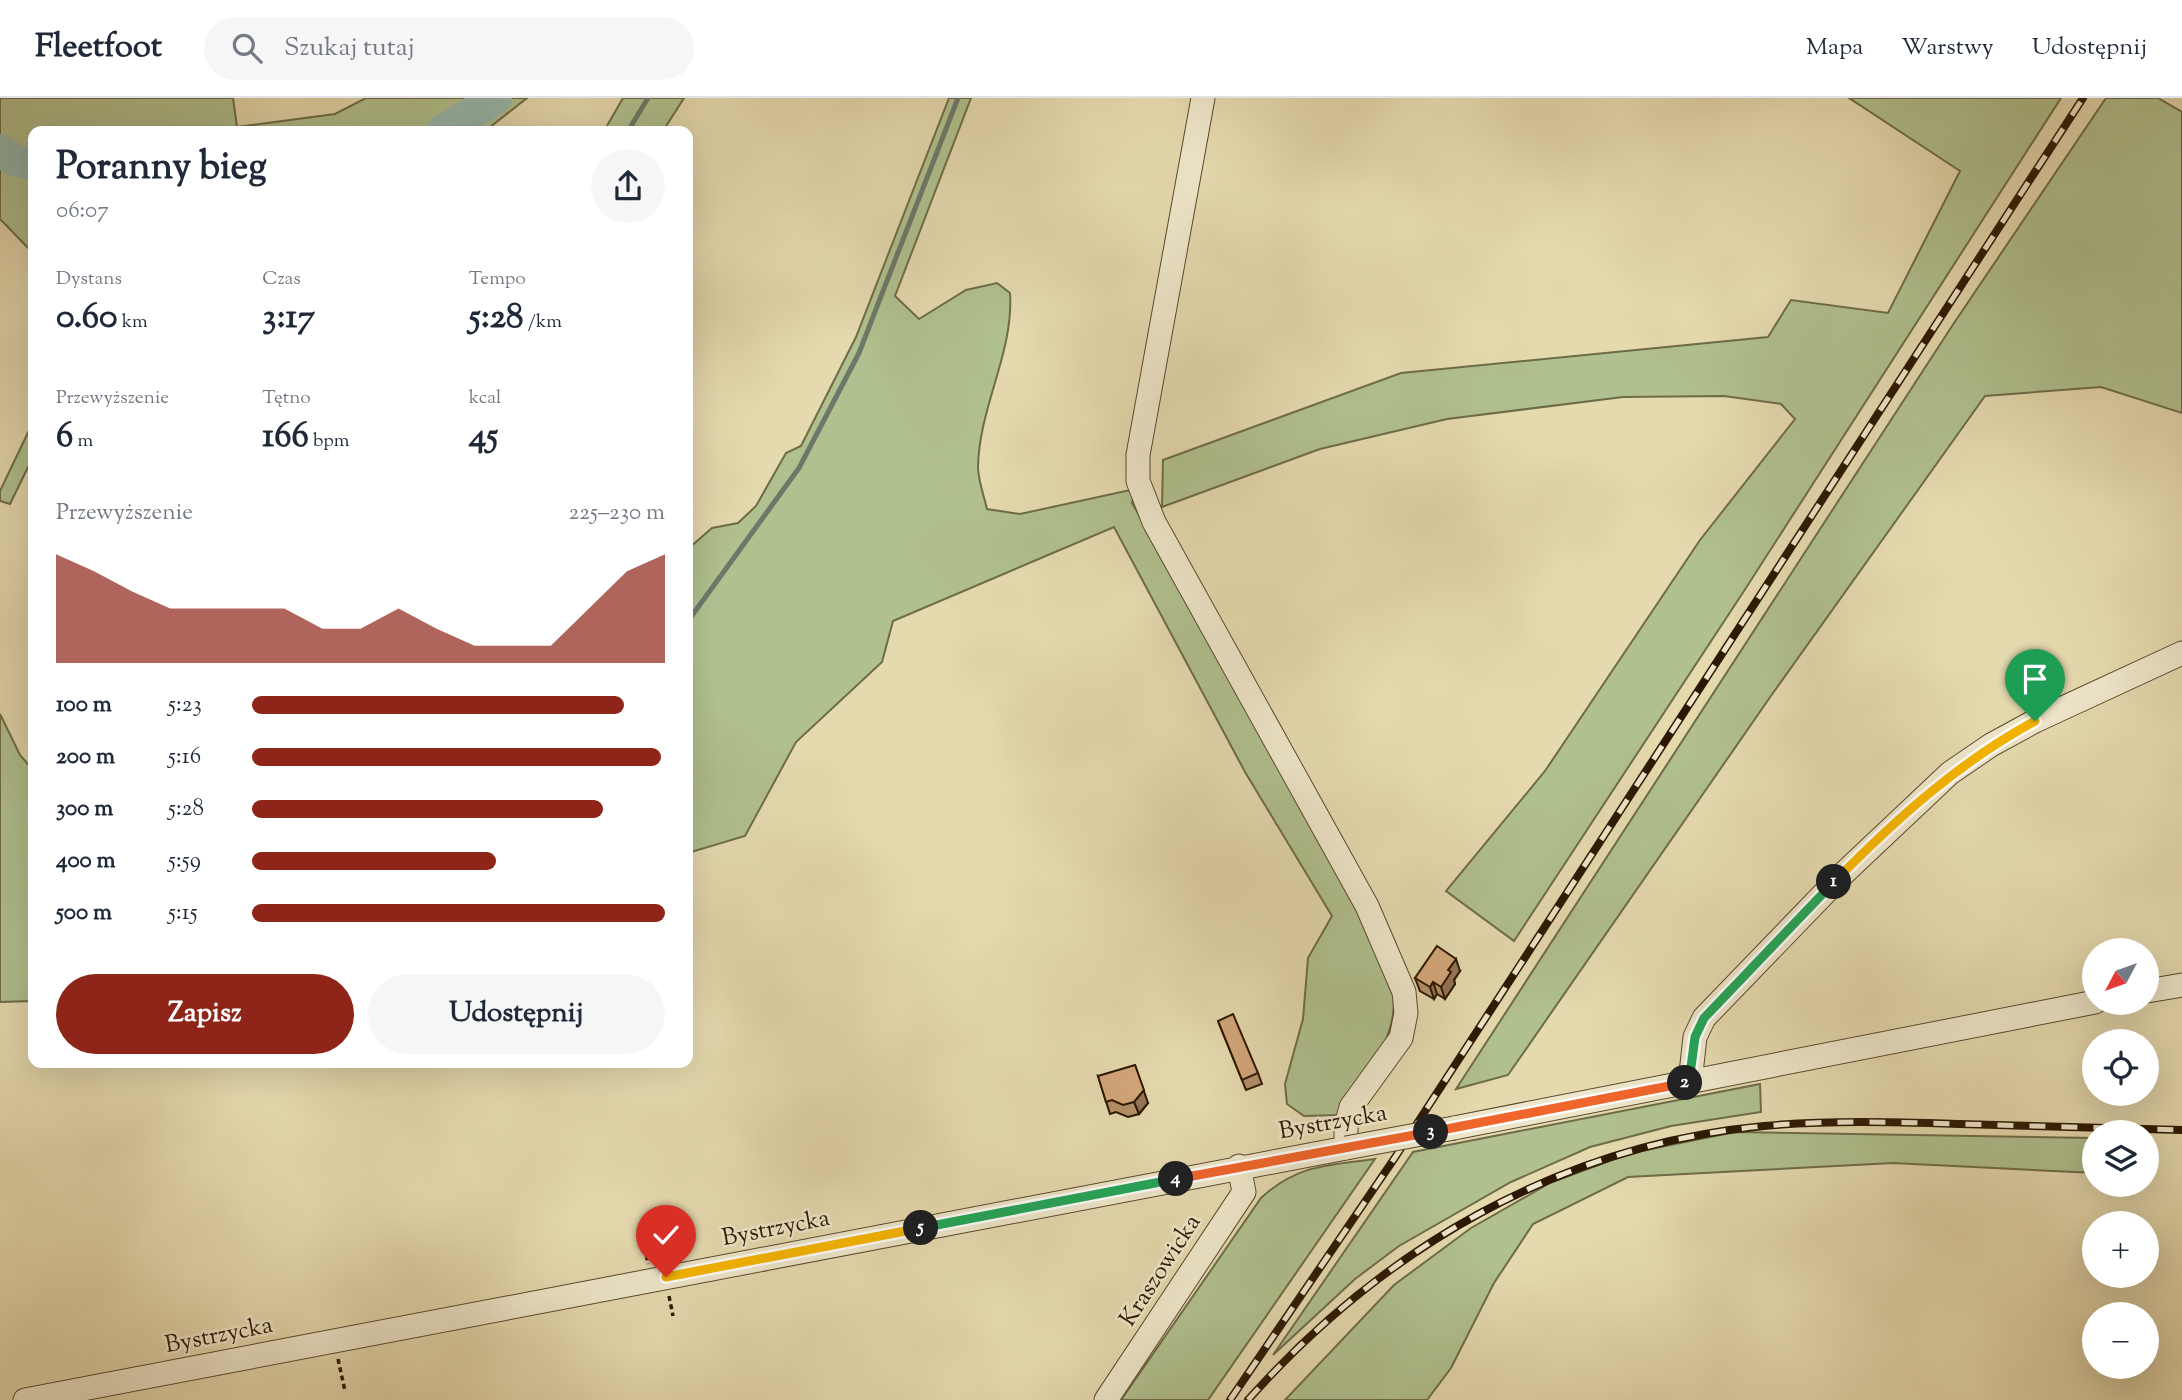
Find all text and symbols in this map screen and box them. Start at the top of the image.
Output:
search box [204,17,694,80]
text: Fleetfoot [35,24,162,72]
icon: search [228,29,266,67]
text: Szukaj tutaj [284,30,415,67]
text: Mapa [1806,31,1863,65]
text: Warstwy [1901,31,1994,65]
text: Udostępnij [2032,31,2147,65]
text: Poranny bieg [56,142,267,196]
button: share [591,149,665,223]
text: 06:07 [56,195,109,228]
text: Dystans [56,266,122,293]
text: Czas [262,266,301,293]
text: Tempo [469,266,526,293]
text: 0.60 [56,293,118,344]
text: 3:17 [262,293,315,344]
text: 5:28 [469,293,524,344]
text: km [118,309,148,336]
text: /km [524,309,562,336]
text: Przewyższenie [56,385,169,412]
text: Tętno [262,385,311,412]
text: kcal [469,385,501,412]
text: 6 [56,412,73,463]
text: 166 [262,412,309,463]
text: 45 [469,412,498,463]
text: m [73,428,93,455]
text: bpm [309,428,350,455]
text: Przewyższenie [56,497,193,530]
text: 225–230 m [568,497,665,530]
pin [2005,649,2065,721]
icon: arrive [2016,660,2054,698]
text: 100 m [56,689,112,722]
text: 5:23 [168,689,202,722]
text: 200 m [56,741,115,774]
text: 5:16 [168,741,201,774]
text: 300 m [56,793,113,826]
text: 5:28 [168,793,204,826]
text: 400 m [56,845,116,878]
text: 5:59 [168,845,201,878]
pin: 1 [1816,864,1852,900]
text: 1 [1830,868,1837,895]
text: 500 m [56,897,112,930]
text: 5:15 [168,897,198,930]
north arrow [2082,938,2160,1015]
map controls [2082,938,2159,1379]
button: Zapisz [56,974,354,1054]
button: Udostępnij [368,974,665,1054]
button: locate [2082,1029,2159,1106]
pin: 2 [1668,1066,1702,1100]
text: 2 [1680,1069,1689,1096]
street label: Bystrzycka [1276,1097,1390,1149]
pin: 3 [1414,1114,1448,1150]
text: 3 [1427,1118,1434,1145]
button: layers [2082,1120,2159,1197]
pin: 4 [1158,1162,1194,1196]
text: 4 [1171,1165,1180,1192]
street label: Bystrzycka [719,1202,833,1256]
pin [636,1205,696,1277]
street label: Kraszowicka [1112,1208,1210,1334]
pin: 5 [904,1210,939,1246]
button: + [2082,1211,2159,1288]
text: 5 [917,1214,924,1241]
icon: check [647,1216,685,1254]
button: − [2082,1302,2159,1379]
street label: Bystrzycka [162,1309,276,1363]

